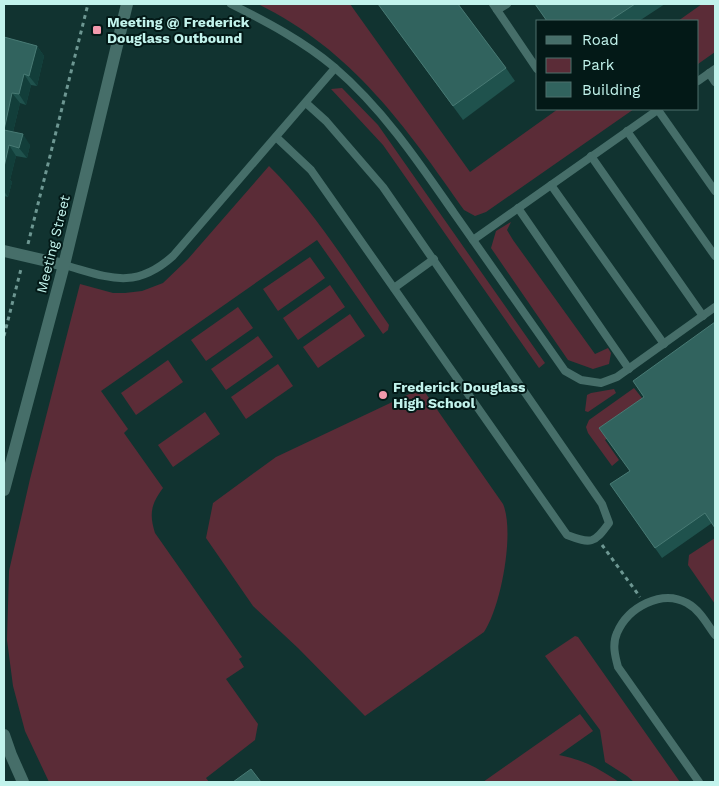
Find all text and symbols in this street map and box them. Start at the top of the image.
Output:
place label: Meeting @ Frederick Douglass Outbound [107,14,250,46]
legend [536,20,699,110]
marker: Meeting @ Frederick Douglass Outbound [91,24,103,36]
text: Road [582,31,619,49]
text: Park [582,56,615,74]
text: Building [582,81,640,99]
street label: Meeting Street [33,193,73,295]
place label: Frederick Douglass High School [393,379,526,411]
marker: Frederick Douglass High School [377,389,389,401]

